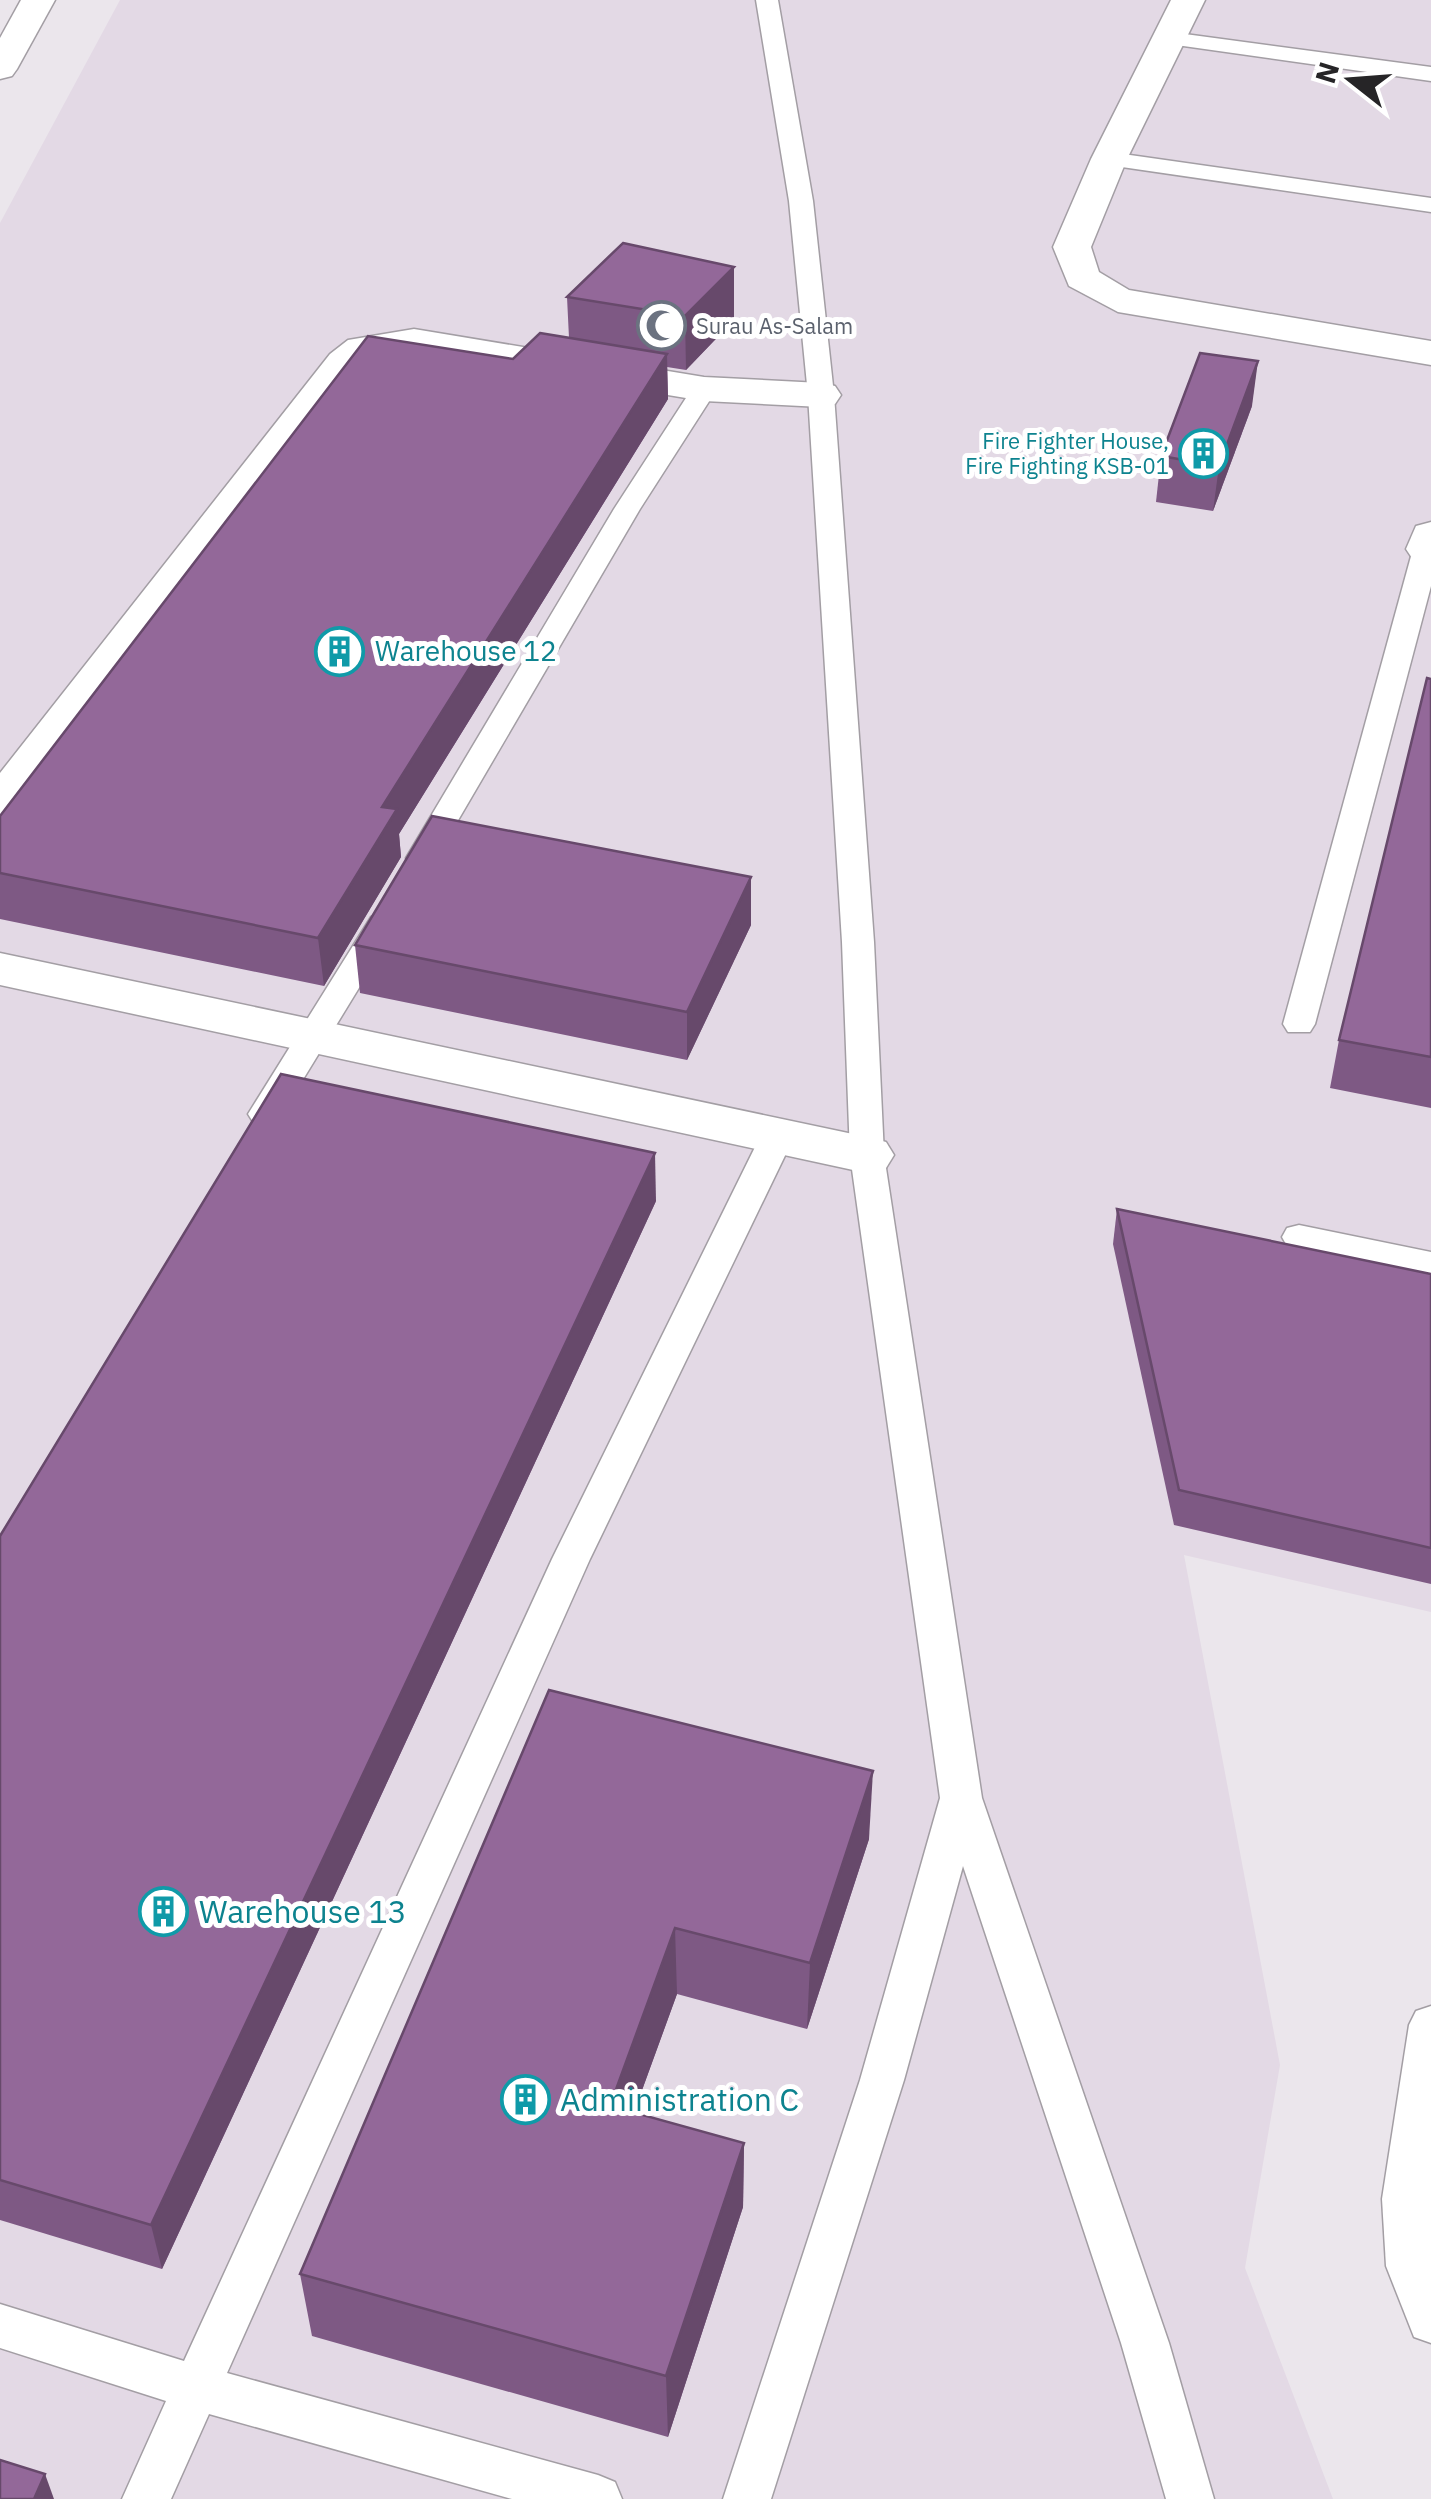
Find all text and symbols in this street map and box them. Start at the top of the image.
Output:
north arrow [1301,30,1401,130]
text: N [1306,57,1347,88]
mosque icon: Surau As-Salam [635,300,687,352]
place label: Surau As-Salam [696,311,853,340]
place label: Fire Fighter House, Fire Fighting KSB-01 [965,426,1169,480]
building icon: Fire Fighter House, Fire Fighting KSB-01 [1178,428,1230,480]
building icon: Warehouse 12 [314,625,366,677]
place label: Warehouse 12 [375,632,557,669]
building icon: Warehouse 13 [138,1886,190,1938]
place label: Warehouse 13 [199,1890,407,1932]
building icon: Administration C [499,2074,551,2126]
place label: Administration C [560,2078,799,2120]

